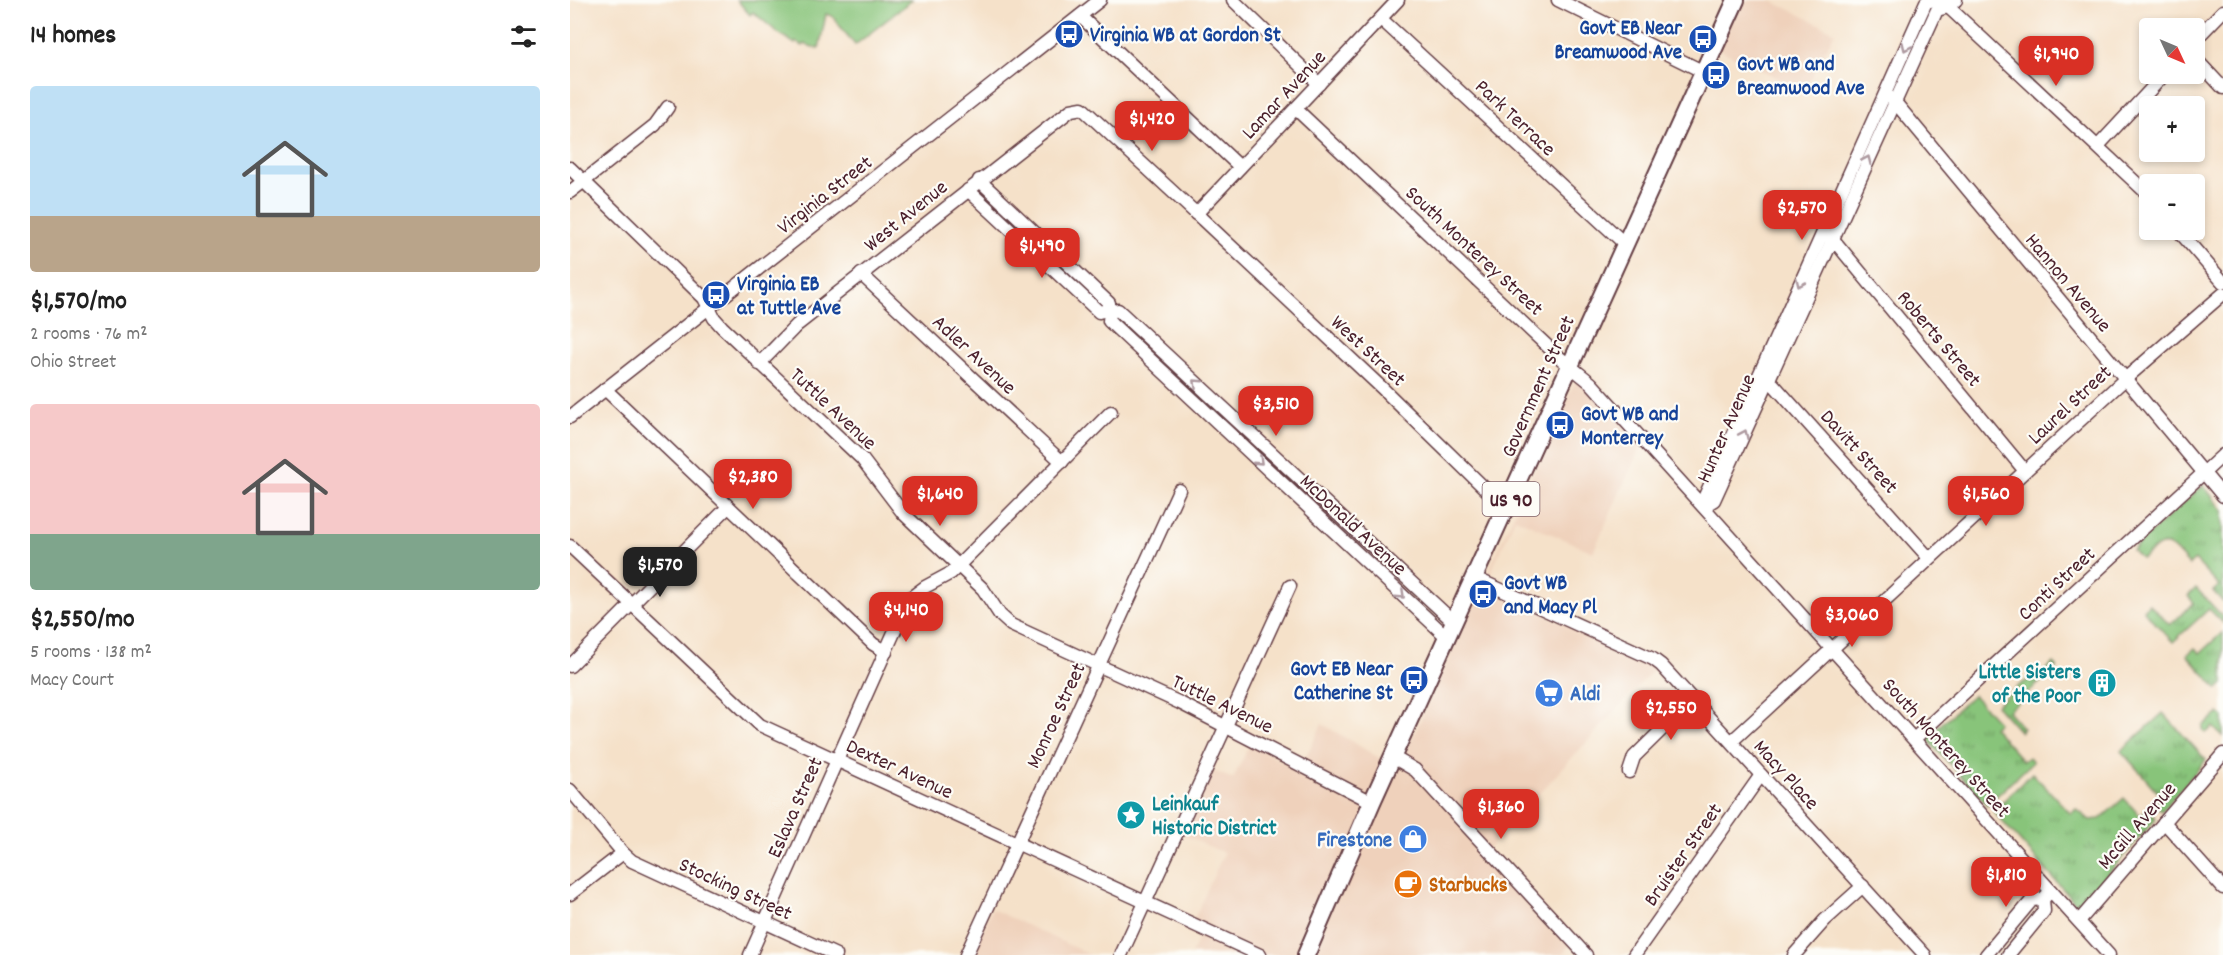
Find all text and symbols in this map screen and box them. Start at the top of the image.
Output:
place label: Govt EB Near Breamwood Ave [1554,15,1683,69]
text: 14 homes [30,18,116,55]
bus stop icon: Virginia WB at Gordon St [1053,18,1085,50]
north arrow [2139,18,2205,84]
map controls [2139,18,2205,240]
icon: filters [507,20,540,53]
place label: Virginia WB at Gordon St [1090,22,1281,52]
bus stop icon: Govt EB Near Breamwood Ave [1687,23,1719,55]
pin: $1,940 [2007,36,2105,87]
one-way arrow [1901,41,1913,52]
text: $1,940 [2033,41,2079,69]
street label: Lamar Avenue [1236,45,1335,148]
place label: Govt WB and Breamwood Ave [1737,51,1865,105]
bus stop icon: Govt WB and Breamwood Ave [1700,59,1732,91]
street label: Park Terrace [1467,74,1561,165]
button: + [2139,96,2205,162]
pin: $1,420 [1103,101,1201,152]
text: $1,420 [1129,106,1175,134]
icon: home [231,125,339,233]
street label: Virginia Street [772,149,880,243]
one-way arrow [1860,156,1872,167]
street label: West Avenue [859,174,955,261]
button: − [2139,174,2205,240]
street label: South Monterey Street [1397,180,1549,325]
pin: $2,570 [1753,190,1851,241]
text: $2,570 [1777,195,1827,223]
pin: $1,490 [993,228,1091,279]
street label: Hannon Avenue [2016,228,2117,340]
text: $1,490 [1019,233,1065,261]
place label: Virginia EB at Tuttle Ave [737,271,841,325]
one-way arrow [1795,276,1807,287]
bus stop icon: Virginia EB at Tuttle Ave [700,279,732,311]
text: $1,570/mo [30,284,127,321]
street label: Roberts Street [1888,285,1987,395]
street label: Adler Avenue [924,309,1022,403]
street label: West Street [1322,309,1412,395]
street label: Government Street [1495,311,1585,463]
text: 2 rooms · 76 m² [30,321,148,349]
text: Ohio Street [30,349,116,377]
street label: Laurel Street [2022,359,2120,453]
street label: Tuttle Avenue [782,362,882,458]
street label: Hunter Avenue [1690,370,1765,489]
one-way arrow [1193,379,1204,390]
pin: $3,510 [1227,386,1325,437]
text: $3,510 [1252,391,1300,419]
place label: Govt WB and Monterrey [1581,401,1679,455]
street label: Davitt Street [1812,404,1904,502]
bus stop icon: Govt WB and Monterrey [1544,409,1576,441]
one-way arrow [1736,429,1748,440]
icon: home [231,443,339,551]
one-way arrow [1252,454,1263,465]
pin: $2,380 [704,459,802,510]
text: $2,380 [728,464,778,492]
street label: McDonald Avenue [1291,468,1412,584]
pin: $1,640 [891,476,989,527]
pin: $1,560 [1937,476,2035,527]
text: $1,640 [916,481,964,509]
text: $1,560 [1962,481,2010,509]
road number: US 90 [1482,482,1540,516]
street label: Conti Street [2012,541,2104,629]
pin: $1,570 [611,547,709,598]
text: $1,570 [637,552,683,580]
place label: Govt WB and Macy Pl [1504,570,1598,624]
bus stop icon: Govt WB and Macy Pl [1467,578,1499,610]
one-way arrow [1394,588,1405,599]
pin: $4,140 [857,592,955,643]
text: $4,140 [883,597,929,625]
pin: $3,060 [1803,597,1901,648]
text: $2,550/mo [30,602,135,639]
text: $3,060 [1825,602,1879,630]
text: 5 rooms · 138 m² [30,639,152,667]
place label: Govt EB Near Catherine St [1290,656,1394,710]
street label: Monroe Street [1020,658,1095,774]
place label: Little Sisters of the Poor [1978,659,2082,713]
bus stop icon: Govt EB Near Catherine St [1398,664,1430,696]
text: Macy Court [30,667,114,695]
building icon: Little Sisters of the Poor [2086,667,2118,699]
street label: Tuttle Avenue [1166,668,1277,743]
street label: South Monterey Street [1874,672,2016,826]
supermarket icon: Aldi [1533,677,1565,709]
place label: Aldi [1570,681,1600,711]
pin: $2,550 [1622,690,1720,741]
text: $2,550 [1645,695,1697,723]
street label: Dexter Avenue [840,733,957,809]
street label: Macy Place [1745,734,1825,818]
street label: Eslava Street [761,753,832,864]
street label: McGill Avenue [2092,777,2185,877]
pin: $1,360 [1452,789,1550,840]
place label: Leinkauf Historic District [1152,791,1277,845]
text: $1,360 [1477,794,1525,822]
street label: Bruister Street [1638,798,1731,914]
place icon: Leinkauf Historic District [1115,799,1147,831]
shop icon: Firestone [1397,823,1429,855]
place label: Firestone [1317,827,1392,857]
street label: Stocking Street [673,851,797,930]
pin: $1,810 [1957,857,2055,908]
text: $1,810 [1985,862,2027,890]
cafe icon: Starbucks [1392,868,1424,900]
place label: Starbucks [1429,872,1508,902]

